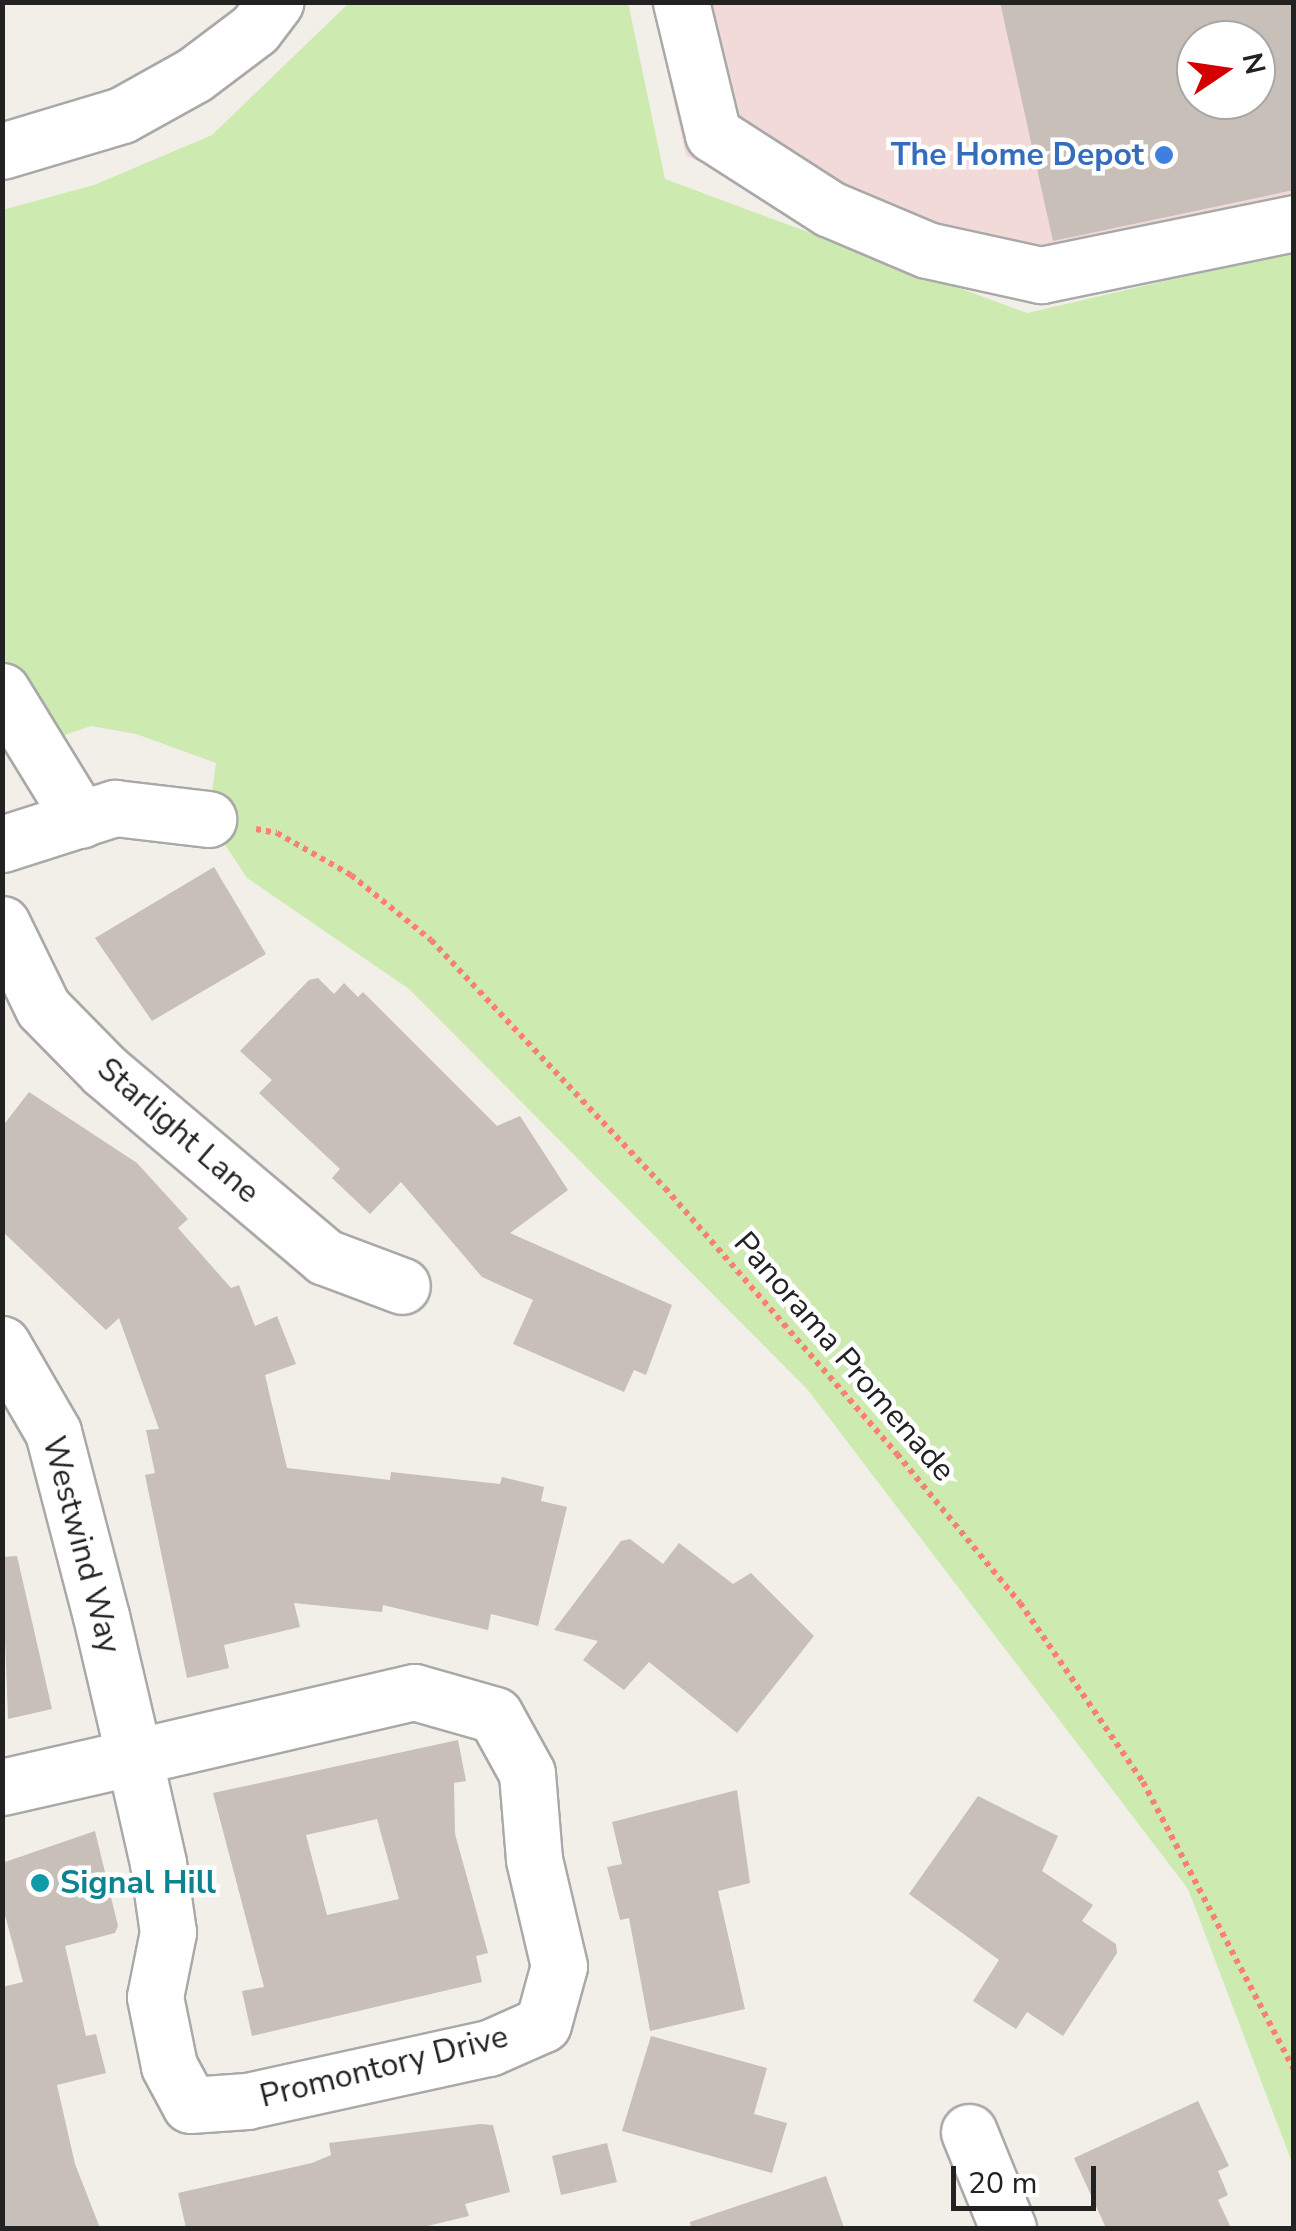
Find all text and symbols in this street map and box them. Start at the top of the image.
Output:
north arrow [1176,20,1276,120]
text: N [1232,49,1274,78]
place label: The Home Depot [891,136,1144,174]
marker: The Home Depot [1153,144,1175,166]
street label: Starlight Lane [89,1050,267,1212]
street label: Panorama Promenade [725,1225,963,1489]
street label: Westwind Way [34,1432,128,1658]
place label: Signal Hill [60,1864,216,1902]
marker: Signal Hill [29,1872,51,1894]
street label: Promontory Drive [256,2018,512,2116]
scale bar [956,2146,1101,2208]
text: 20 m [968,2163,1037,2204]

